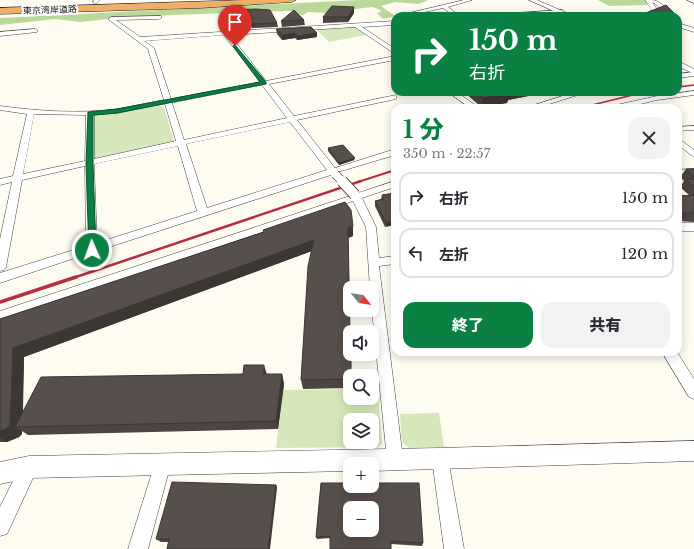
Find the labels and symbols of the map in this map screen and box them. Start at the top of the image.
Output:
street label: 東京湾岸道路 [23,3,77,16]
pin [218,5,252,46]
position arrow [71,229,113,271]
north arrow [343,281,379,317]

